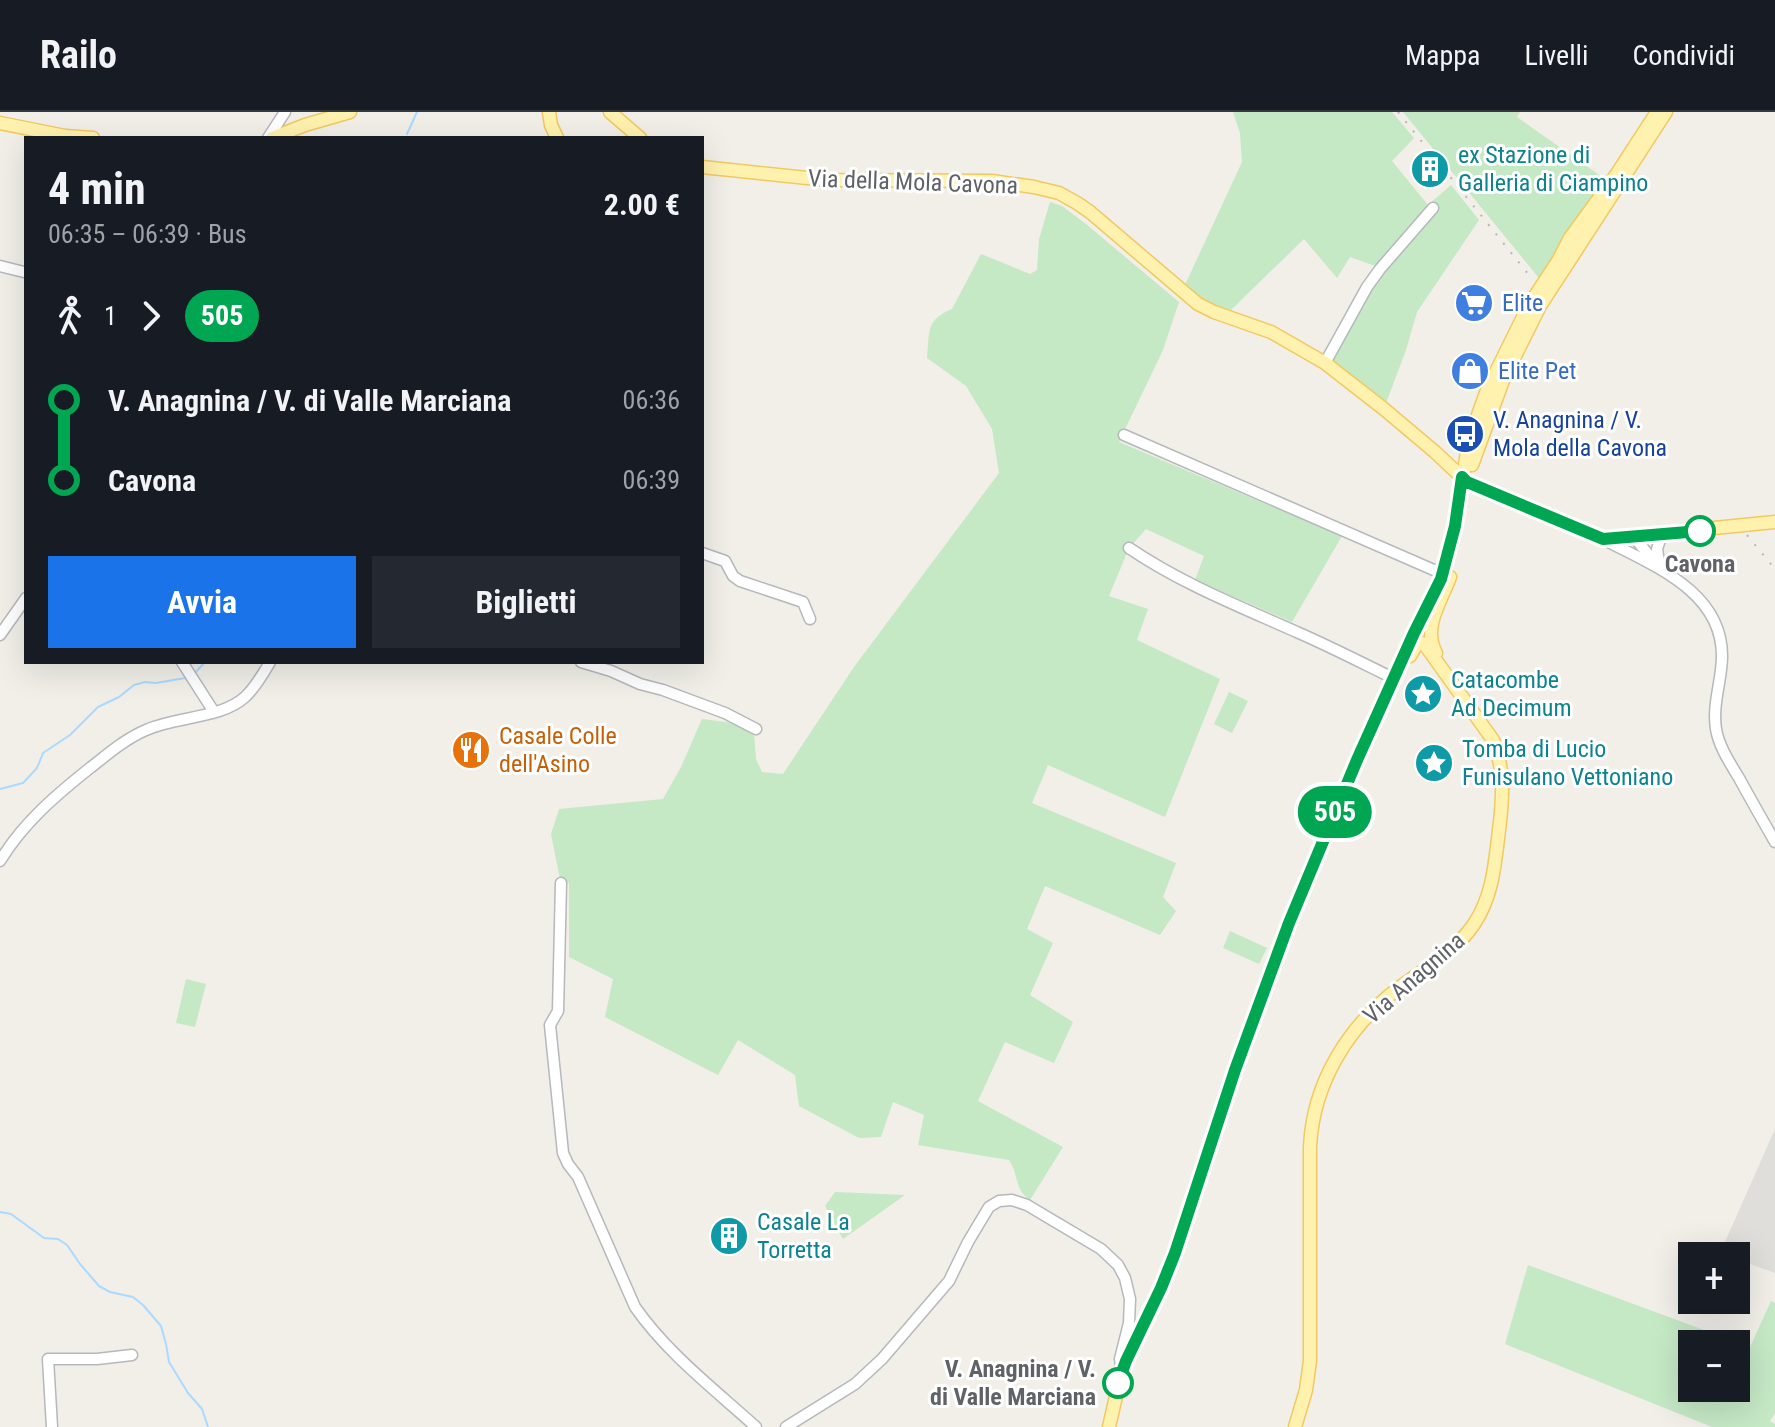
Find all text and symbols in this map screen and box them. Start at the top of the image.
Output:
text: Railo [40,33,117,77]
text: Mappa [1405,39,1481,72]
text: Livelli [1525,39,1588,72]
text: Condividi [1632,39,1735,72]
place label: ex Stazione di Galleria di Ciampino [1458,141,1648,197]
building icon: ex Stazione di Galleria di Ciampino [1409,148,1451,190]
text: 4 min [48,163,146,215]
street label: Via della Mola Cavona [808,164,1018,200]
text: 2.00 € [604,187,680,222]
text: 06:35 – 06:39 · Bus [48,219,247,249]
supermarket icon: Elite [1453,282,1495,324]
place label: Elite [1502,289,1543,317]
icon: walk [48,294,92,338]
icon: forward [129,294,173,338]
text: 505 [201,299,243,332]
text: 1 [104,301,117,331]
shop icon: Elite Pet [1449,350,1491,392]
place label: Elite Pet [1498,357,1576,385]
text: V. Anagnina / V. di Valle Marciana [108,383,511,418]
text: 06:36 [623,385,680,415]
place label: V. Anagnina / V. Mola della Cavona [1493,406,1667,462]
bus stop icon: V. Anagnina / V. Mola della Cavona [1444,413,1486,455]
text: Cavona [108,463,196,498]
text: 06:39 [623,465,680,495]
marker: Cavona [1685,516,1715,546]
place label: Cavona [1665,550,1735,578]
button: Avvia [48,556,356,648]
button: Biglietti [372,556,680,648]
place label: Catacombe Ad Decimum [1451,666,1572,722]
place icon: Catacombe Ad Decimum [1402,673,1444,715]
place label: Casale Colle dell'Asino [499,722,617,778]
restaurant icon: Casale Colle dell'Asino [450,729,492,771]
place label: Tomba di Lucio Funisulano Vettoniano [1462,735,1673,791]
place icon: Tomba di Lucio Funisulano Vettoniano [1413,742,1455,784]
line badge: 505 [1289,786,1381,838]
text: 505 [1314,795,1356,828]
street label: Via Anagnina [1358,926,1470,1030]
place label: Casale La Torretta [757,1208,850,1264]
building icon: Casale La Torretta [708,1215,750,1257]
map controls [1678,1242,1750,1402]
button: + [1678,1242,1750,1314]
button: − [1678,1330,1750,1402]
place label: V. Anagnina / V. di Valle Marciana [930,1355,1096,1411]
marker: V. Anagnina / V. di Valle Marciana [1103,1368,1133,1398]

